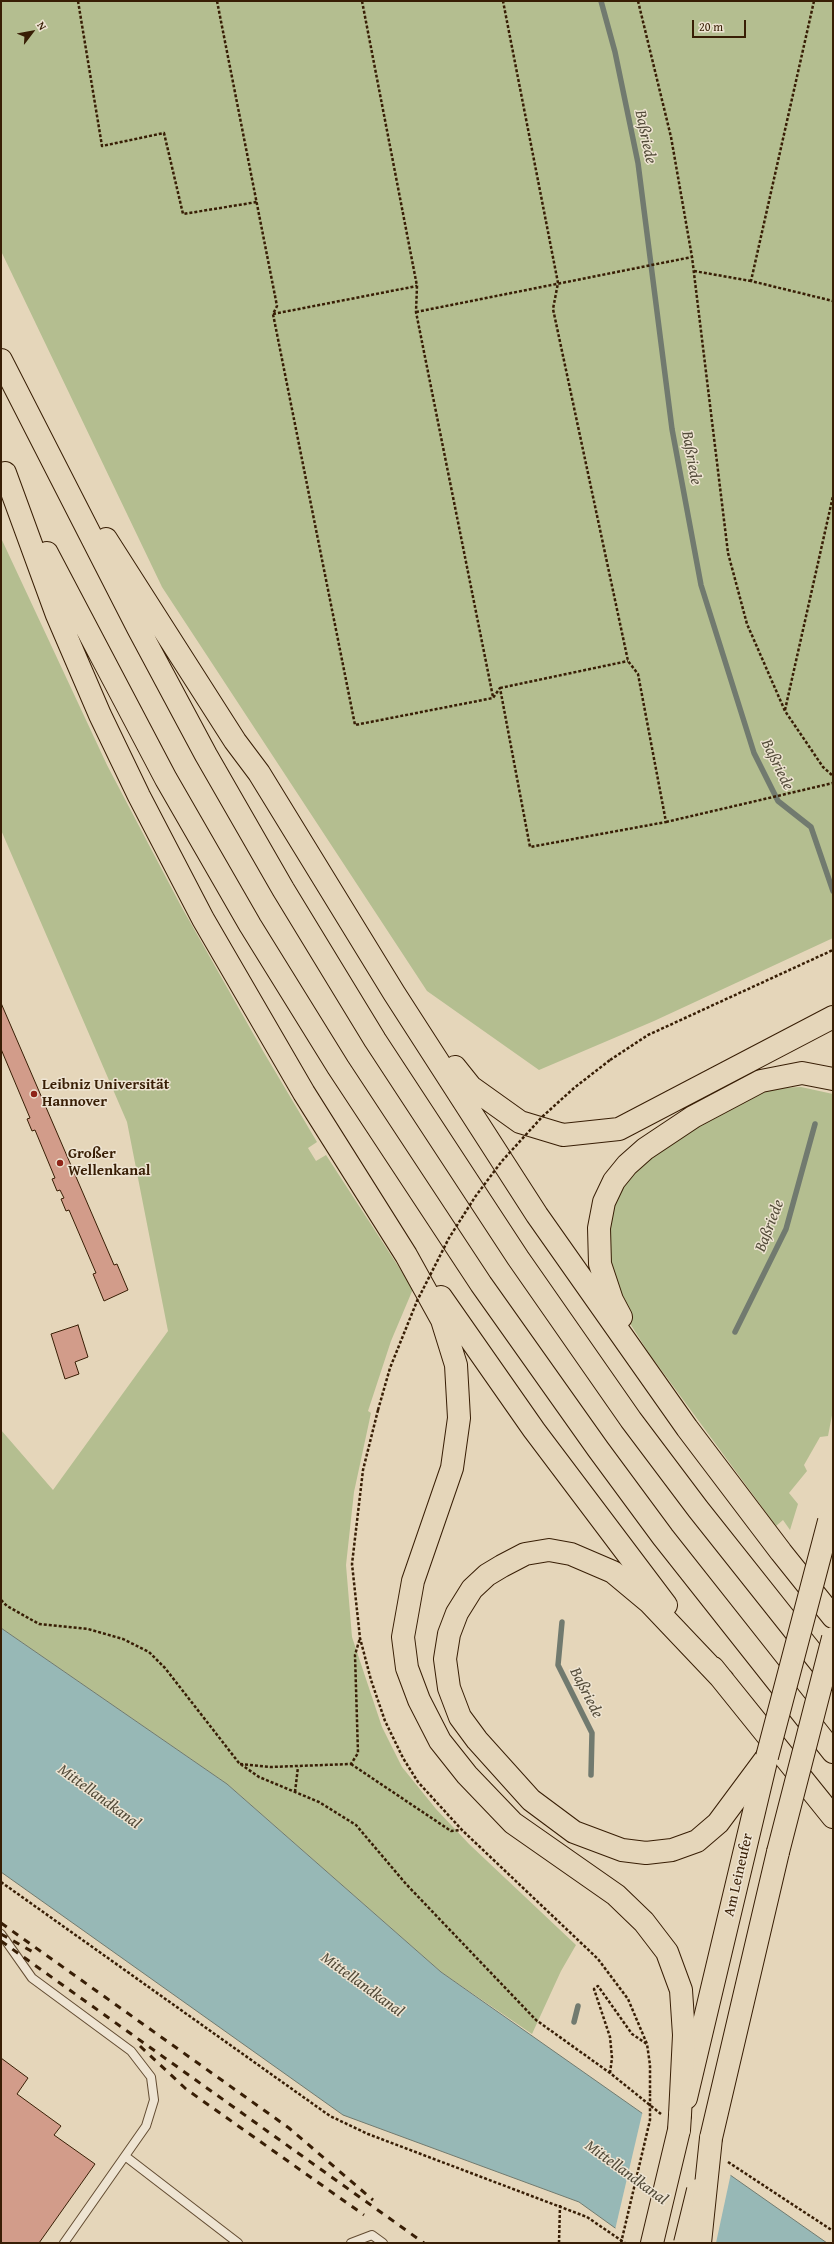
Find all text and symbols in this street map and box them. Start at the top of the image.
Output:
north arrow [12,12,52,52]
scale bar [694,12,748,38]
text: N [33,18,51,33]
text: 20 m [699,18,723,35]
water label: Baßriede [630,108,660,166]
water label: Baßriede [677,430,705,486]
water label: Baßriede [756,736,798,794]
place label: Leibniz Universität Hannover [42,1076,169,1111]
marker: Leibniz Universität Hannover [29,1089,39,1099]
place label: Großer Wellenkanal [68,1145,150,1180]
marker: Großer Wellenkanal [55,1158,65,1168]
water label: Baßriede [751,1197,789,1255]
water label: Baßriede [565,1664,607,1722]
water label: Mittellandkanal [54,1760,144,1834]
street label: Am Leineufer [721,1832,757,1918]
water label: Mittellandkanal [317,1948,407,2022]
water label: Mittellandkanal [581,2136,671,2210]

